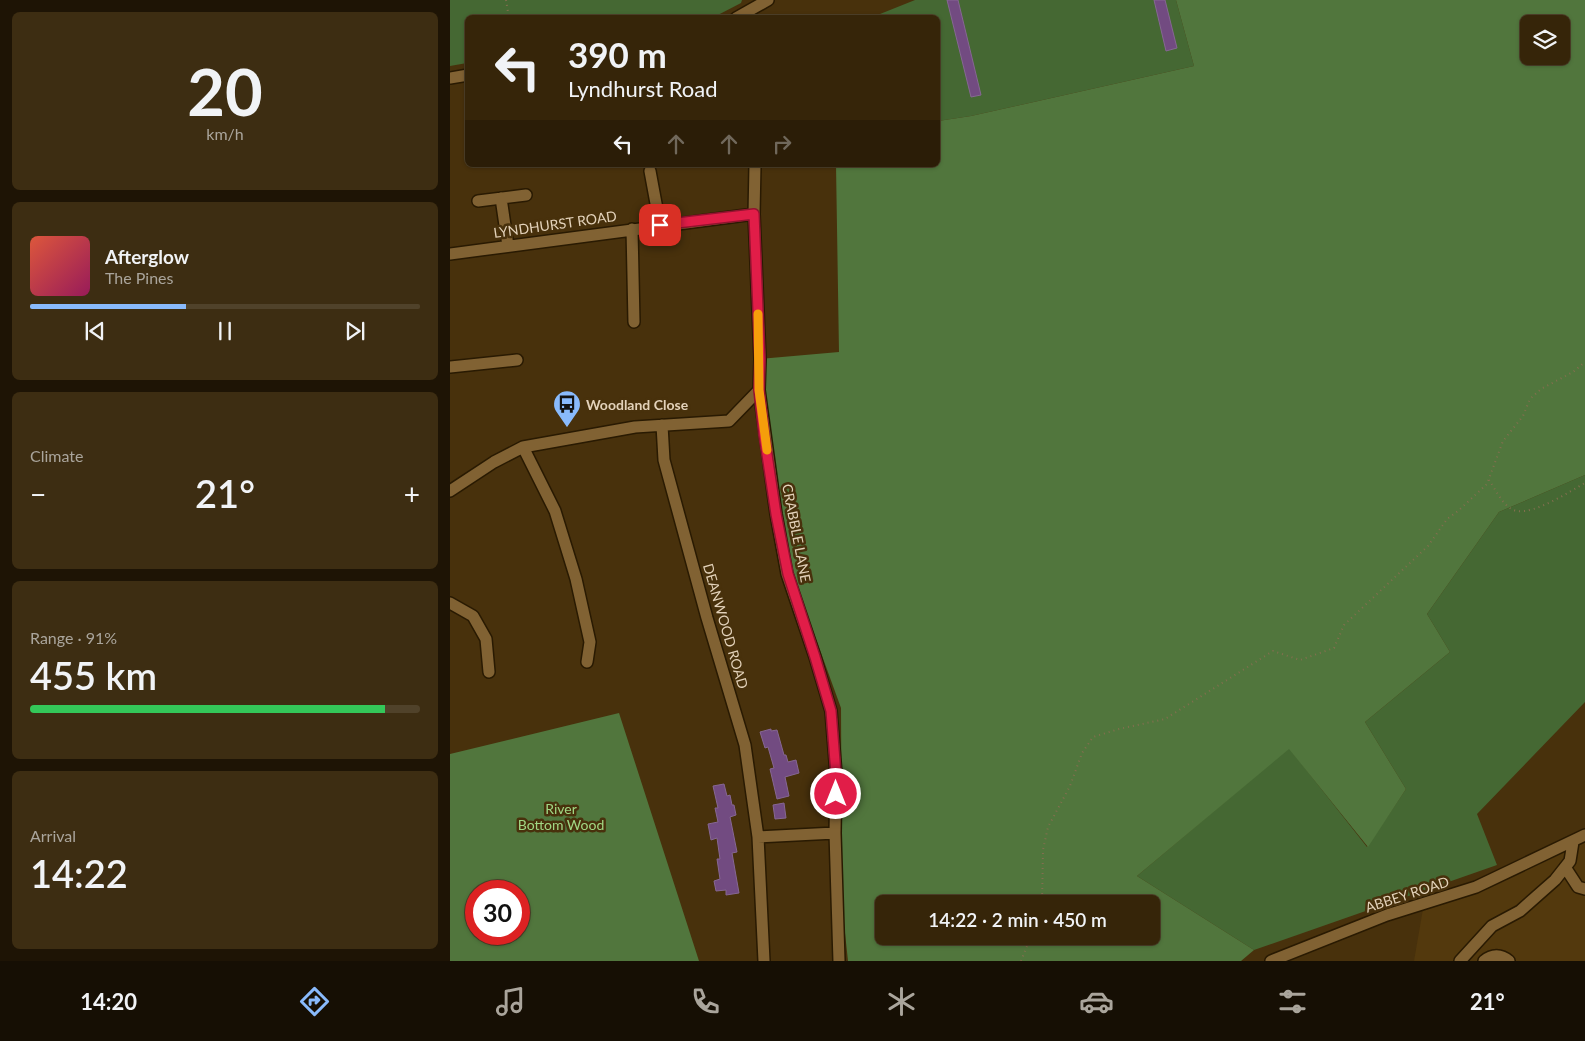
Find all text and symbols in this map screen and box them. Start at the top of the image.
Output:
map controls [1520,15,1570,65]
button: layers [1520,15,1570,65]
text: 390 m [568,33,667,75]
icon: left [485,35,550,100]
text: 20 [187,52,263,130]
text: Lyndhurst Road [568,75,718,102]
text: km/h [206,124,244,143]
icon: left [609,130,637,158]
icon: ahead [662,130,690,158]
icon: ahead [715,130,743,158]
icon: right [768,130,796,158]
pin [639,204,681,246]
street label: LYNDHURST ROAD [492,207,618,241]
icon: arrive [646,211,674,239]
text: Afterglow [105,245,189,268]
text: The Pines [105,268,174,287]
icon: previous [81,317,109,345]
icon: pause [211,317,239,345]
icon: next [341,317,369,345]
bus stop icon: Woodland Close [552,389,582,428]
place label: Woodland Close [586,396,689,413]
text: Climate [30,446,83,465]
text: 21° [195,470,255,516]
text: − [30,477,46,511]
text: + [404,477,420,511]
street label: CRABBLE LANE [779,482,815,584]
street label: DEANWOOD ROAD [700,561,752,691]
text: Range · 91% [30,628,117,647]
text: 455 km [30,652,157,698]
position arrow [809,767,861,819]
park label: River Bottom Wood [518,800,604,833]
text: Arrival [30,826,76,845]
text: 14:22 [30,850,128,896]
street label: ABBEY ROAD [1363,872,1451,916]
speed limit sign: 30 [465,880,530,945]
text: 14:22 · 2 min · 450 m [928,908,1107,931]
icon: directions [297,984,332,1019]
icon: music [493,984,528,1019]
icon: phone [688,984,723,1019]
icon: climate [884,984,919,1019]
icon: car [1079,984,1114,1019]
icon: filters [1275,984,1310,1019]
text: 14:20 [80,988,137,1015]
text: 21° [1470,988,1505,1015]

